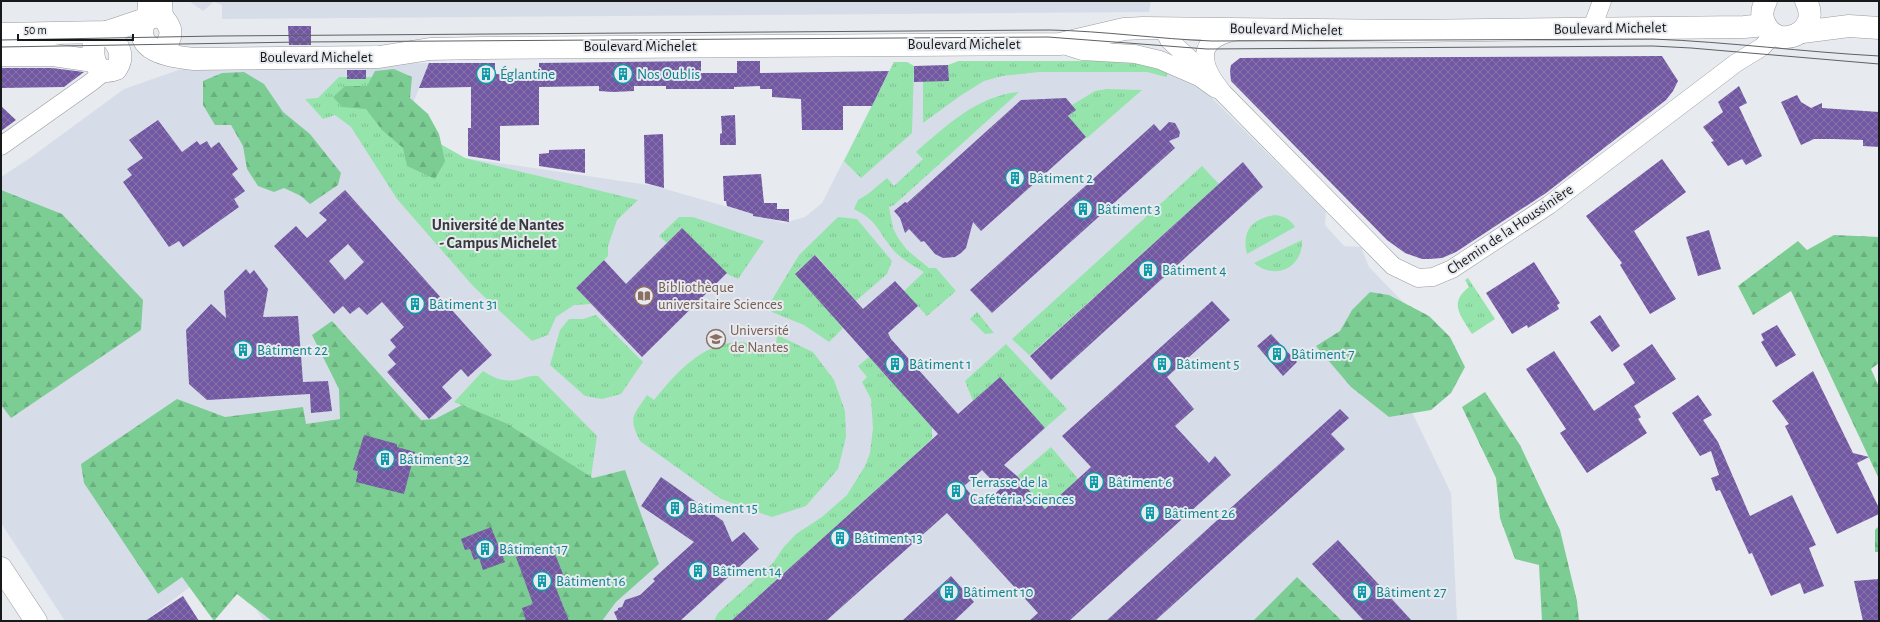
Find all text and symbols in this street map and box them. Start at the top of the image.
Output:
scale bar [18,16,133,42]
street label: Boulevard Michelet [1553,20,1667,37]
street label: Boulevard Michelet [1229,21,1343,38]
text: 50 m [24,24,47,36]
street label: Boulevard Michelet [908,37,1021,52]
street label: Boulevard Michelet [584,39,697,54]
street label: Boulevard Michelet [260,50,373,65]
building icon: Églantine [475,63,497,85]
building icon: Nos Oublis [612,63,634,85]
place label: Églantine [500,65,555,82]
place label: Nos Oublis [637,67,700,82]
building icon: Bâtiment 2 [1004,167,1026,189]
place label: Bâtiment 2 [1029,171,1093,186]
street label: Chemin de la Houssinière [1445,182,1576,277]
building icon: Bâtiment 3 [1072,198,1094,220]
place label: Bâtiment 3 [1097,202,1161,217]
district label: Université de Nantes - Campus Michelet [432,217,564,251]
building icon: Bâtiment 4 [1137,259,1159,281]
place label: Bâtiment 4 [1162,263,1227,278]
place label: Bibliothèque universitaire Sciences [658,280,783,312]
library icon: Bibliothèque universitaire Sciences [633,285,655,307]
building icon: Bâtiment 31 [404,293,426,315]
place label: Bâtiment 31 [429,297,498,312]
place label: Université de Nantes [730,323,789,355]
school or university icon: Université de Nantes [705,328,727,350]
building icon: Bâtiment 22 [232,339,254,361]
place label: Bâtiment 22 [257,343,328,358]
building icon: Bâtiment 7 [1266,343,1288,365]
place label: Bâtiment 7 [1291,347,1355,362]
building icon: Bâtiment 1 [884,353,906,375]
building icon: Bâtiment 5 [1151,353,1173,375]
place label: Bâtiment 1 [909,357,971,372]
place label: Bâtiment 5 [1176,357,1240,372]
building icon: Bâtiment 32 [374,448,396,470]
place label: Bâtiment 32 [399,452,469,467]
building icon: Bâtiment 6 [1083,471,1105,493]
place label: Terrasse de la Cafétéria Sciences [970,475,1074,507]
place label: Bâtiment 6 [1108,475,1172,490]
building icon: Terrasse de la Cafétéria Sciences [945,480,967,502]
building icon: Bâtiment 15 [664,497,686,519]
place label: Bâtiment 15 [689,501,758,516]
building icon: Bâtiment 26 [1139,502,1161,524]
place label: Bâtiment 26 [1164,506,1235,521]
building icon: Bâtiment 13 [829,527,851,549]
place label: Bâtiment 13 [854,531,923,546]
building icon: Bâtiment 17 [474,538,496,560]
place label: Bâtiment 17 [499,542,568,557]
building icon: Bâtiment 14 [687,560,709,582]
place label: Bâtiment 14 [712,564,782,579]
building icon: Bâtiment 16 [531,570,553,592]
place label: Bâtiment 16 [556,574,626,589]
building icon: Bâtiment 10 [938,581,960,603]
building icon: Bâtiment 27 [1351,581,1373,603]
place label: Bâtiment 10 [963,585,1033,600]
place label: Bâtiment 27 [1376,585,1446,600]

